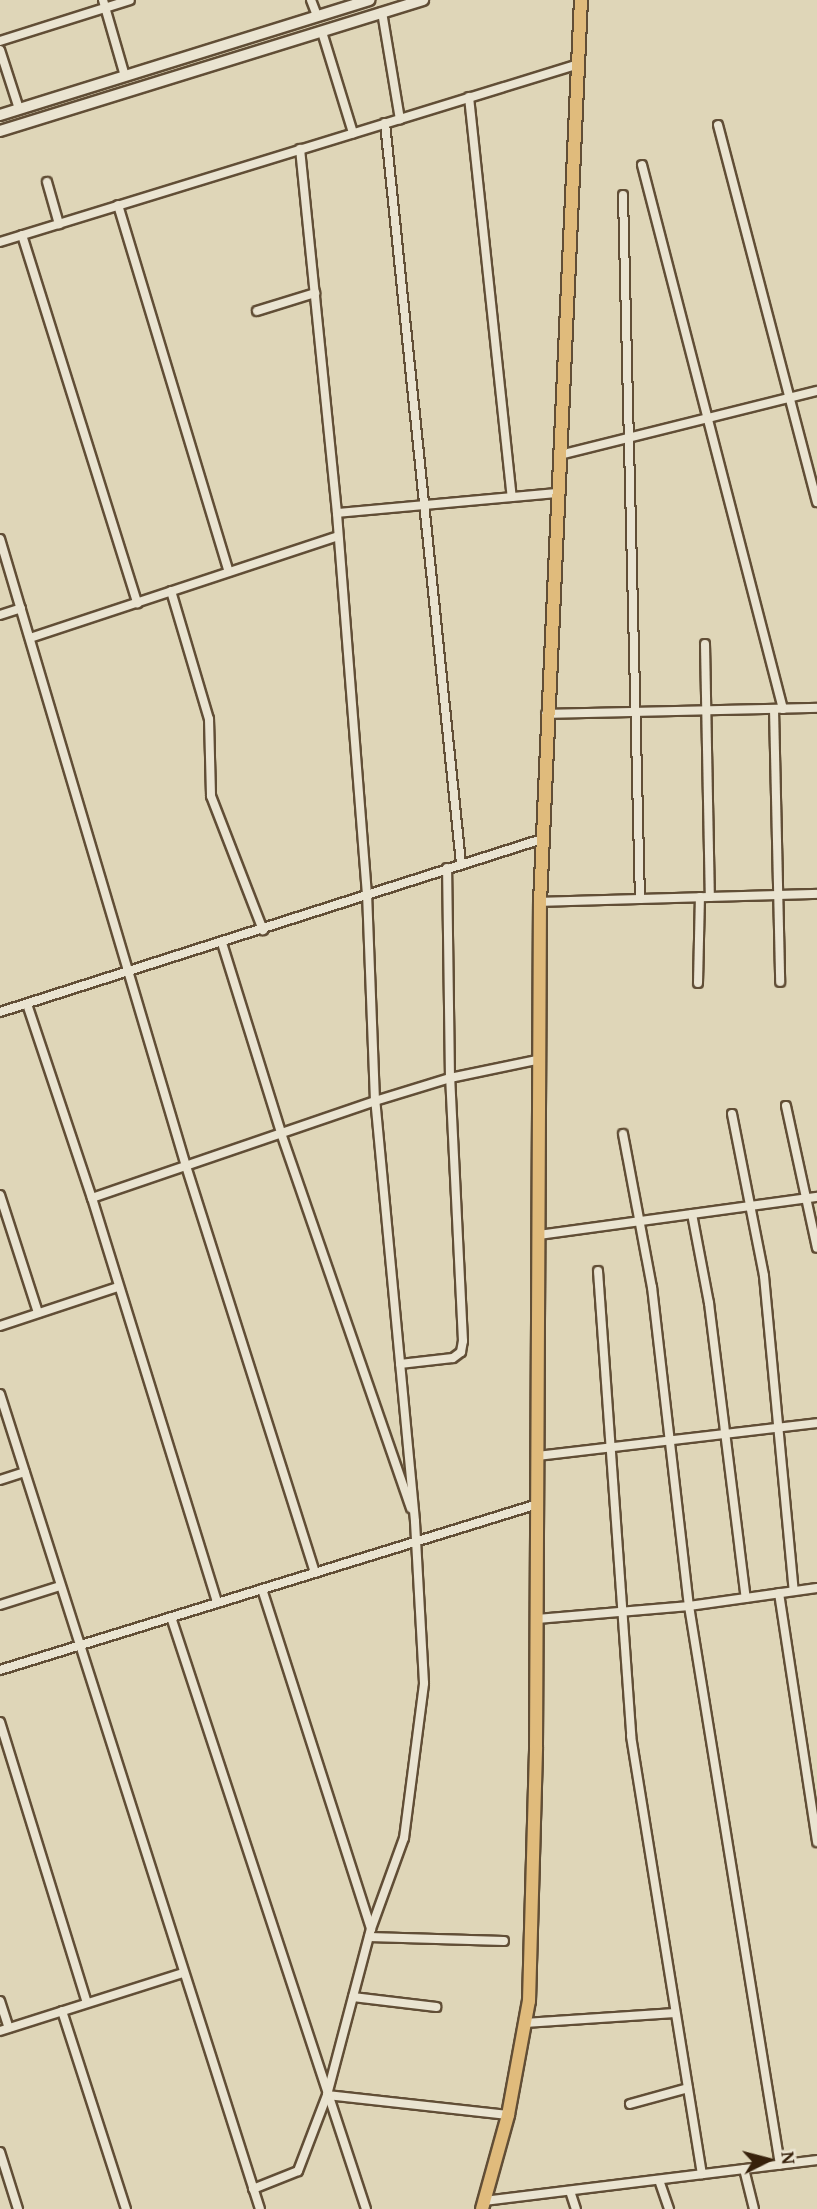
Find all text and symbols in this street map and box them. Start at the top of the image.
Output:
north arrow [733,2125,803,2195]
text: N [774,2150,803,2166]

